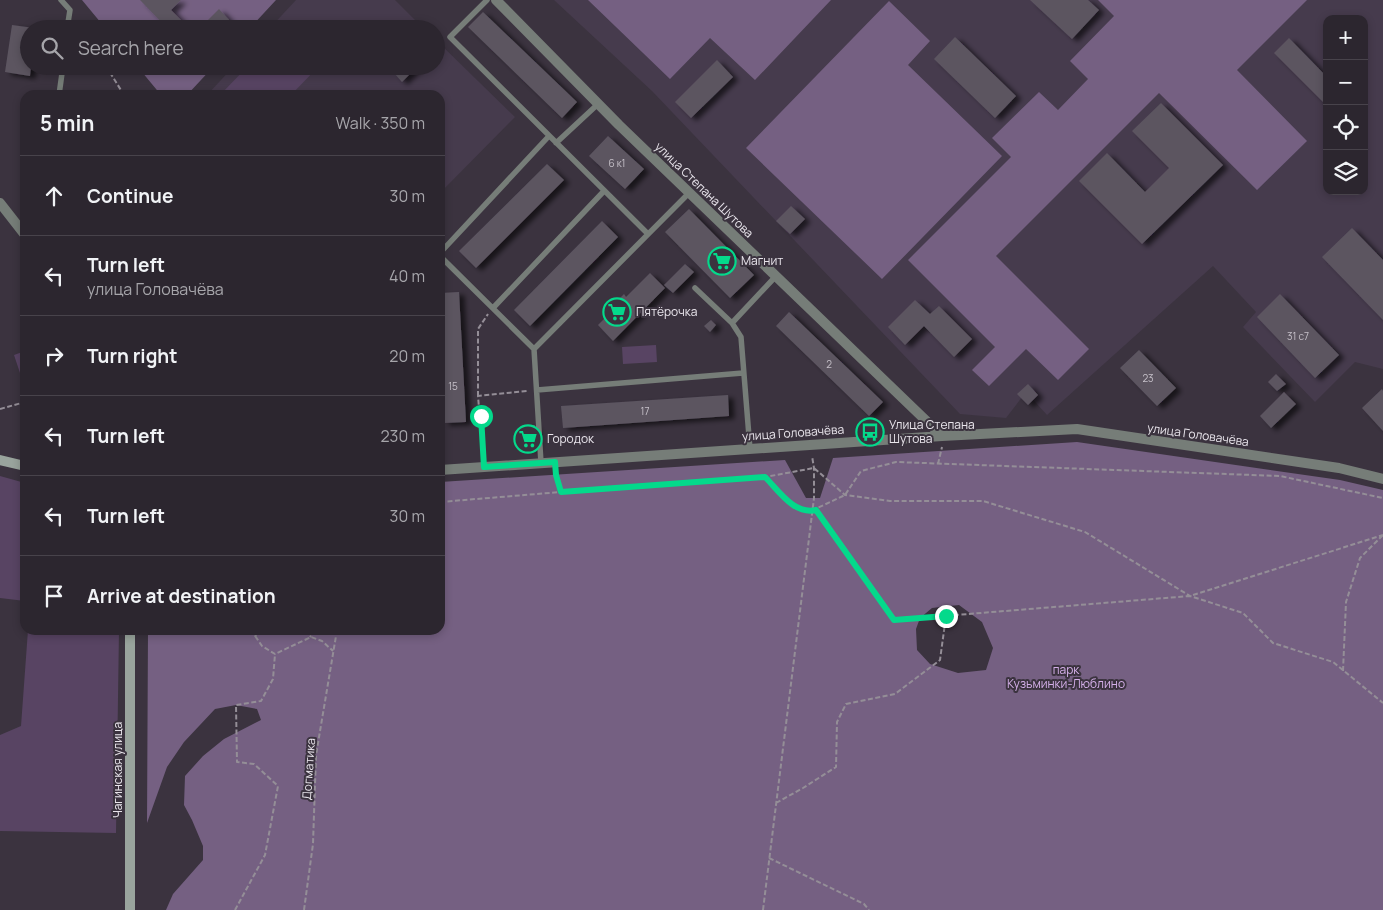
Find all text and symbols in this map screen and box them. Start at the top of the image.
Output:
map controls [1323,15,1368,195]
button: + [1323,15,1368,60]
search box [20,20,445,75]
icon: search [38,34,66,62]
text: Search here [78,35,184,61]
button: − [1323,60,1368,105]
button: locate [1323,105,1368,150]
text: 5 min [40,109,94,137]
text: Walk · 350 m [336,112,425,134]
street label: улица Степана Шутова [651,138,757,241]
button: layers [1323,150,1368,195]
house number: 6 к1 [608,156,626,170]
icon: ahead [40,182,68,210]
text: Continue [87,183,173,209]
text: 30 m [390,185,425,207]
supermarket icon: Магнит [707,246,737,276]
text: Turn left [87,252,165,278]
place label: Магнит [741,252,783,269]
icon: left [40,262,68,290]
text: 40 m [389,265,425,287]
text: улица Головачёва [87,278,224,300]
supermarket icon: Пятёрочка [602,297,632,327]
place label: Пятёрочка [636,303,697,320]
house number: 31 с7 [1287,329,1309,343]
icon: right [40,342,68,370]
text: Turn right [87,343,177,369]
text: 20 m [389,345,425,367]
house number: 2 [826,357,832,371]
house number: 23 [1142,371,1154,385]
house number: 15 [448,379,458,393]
house number: 17 [641,404,649,418]
route start [470,405,493,428]
place label: Улица Степана Шутова [889,416,975,447]
bus stop icon: Улица Степана Шутова [855,417,885,447]
street label: улица Головачёва [1146,419,1250,450]
street label: улица Головачёва [741,420,845,445]
icon: left [40,422,68,450]
text: Turn left [87,423,165,449]
supermarket icon: Городок [513,424,543,454]
text: 230 m [381,425,425,447]
place label: Городок [547,430,595,447]
icon: left [40,502,68,530]
text: Turn left [87,503,165,529]
text: 30 m [390,505,425,527]
icon: arrive [40,582,68,610]
text: Arrive at destination [87,583,276,609]
route end [935,605,958,628]
park label: парк Кузьминки-Люблино [1007,661,1125,692]
street label: Чагинская улица [109,722,126,818]
street label: Догматика [298,737,319,800]

